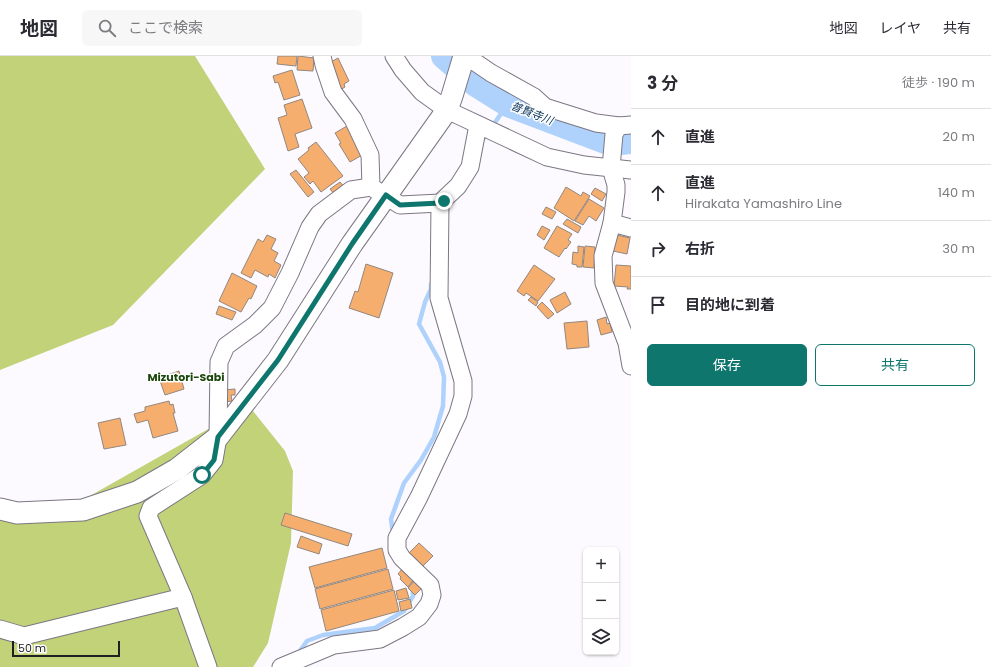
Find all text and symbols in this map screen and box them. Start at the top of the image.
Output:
search box [82,10,362,46]
text: 地図 [20,15,58,42]
icon: search [96,17,118,39]
text: ここで検索 [128,17,203,38]
text: 地図 [829,18,857,38]
text: レイヤ [879,18,921,38]
text: 共有 [943,18,971,38]
text: 3 分 [647,71,678,95]
text: 徒歩 · 190 m [902,73,975,92]
water label: 普賢寺川 [509,98,556,129]
icon: ahead [647,126,669,148]
text: 直進 [685,126,715,147]
text: 20 m [942,127,975,146]
text: 直進 [685,172,715,193]
icon: ahead [647,182,669,204]
text: 140 m [938,183,975,202]
route end [435,192,453,210]
text: Hirakata Yamashiro Line [685,194,842,213]
icon: right [647,238,669,260]
text: 右折 [685,238,715,259]
text: 30 m [942,239,975,258]
icon: arrive [647,294,669,316]
text: 目的地に到着 [685,294,775,315]
button: 保存 [647,344,807,386]
button: 共有 [815,344,975,386]
district label: Mizutori-Sabi [148,369,224,385]
route start [193,466,211,484]
map controls [583,547,619,655]
button: + [583,547,619,583]
button: − [583,583,619,619]
button: layers [583,619,619,655]
scale bar [12,639,120,658]
text: 50 m [18,640,46,656]

